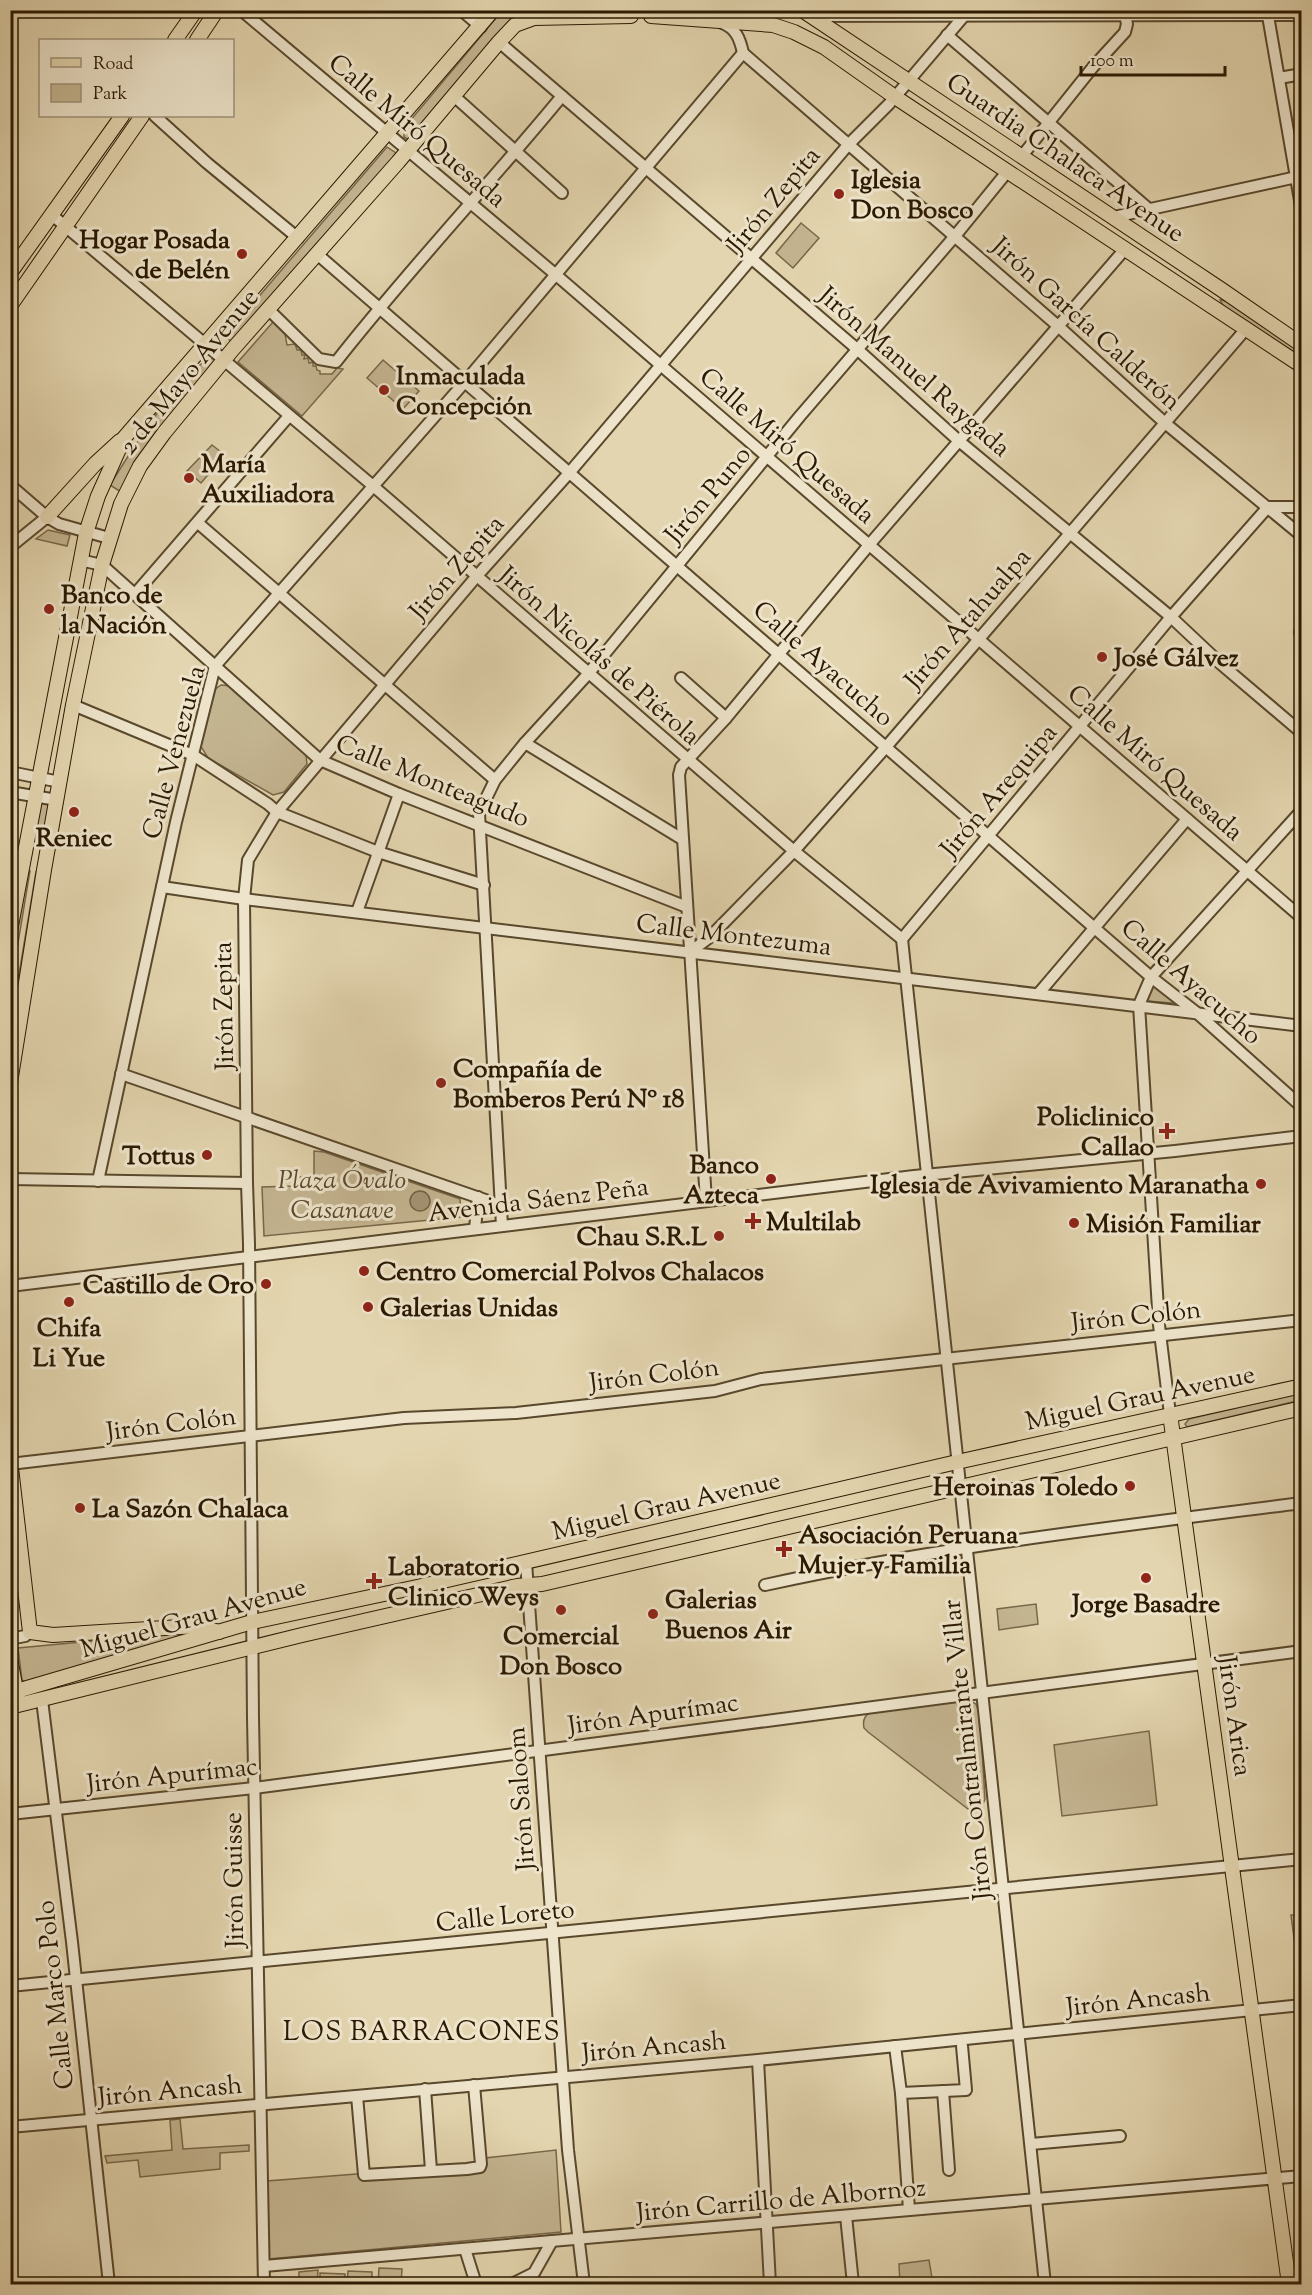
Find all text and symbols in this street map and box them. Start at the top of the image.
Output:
legend [39,39,234,117]
scale bar [1081,39,1225,77]
street label: Calle Miró Quesada [319,46,514,218]
text: 100 m [1090,49,1134,75]
text: Road [93,52,133,78]
street label: Guardia Chalaca Avenue [938,65,1191,253]
text: Park [93,82,128,108]
street label: Jirón Zepita [718,139,830,263]
place label: Iglesia Don Bosco [851,163,974,230]
marker: Iglesia Don Bosco [832,187,846,201]
place label: Hogar Posada de Belén [79,223,231,290]
street label: Jirón García Calderón [981,228,1189,420]
marker: Hogar Posada de Belén [235,247,249,261]
street label: Jirón Manuel Raygada [808,278,1018,467]
street label: 2 de Mayo Avenue [111,282,269,464]
place label: Inmaculada Concepción [396,359,533,426]
street label: Calle Miró Quesada [690,360,882,534]
marker: Inmaculada Concepción [377,383,391,397]
street label: Jirón Puno [655,438,761,554]
place label: María Auxiliadora [201,447,334,514]
marker: María Auxiliadora [182,471,196,485]
street label: Jirón Zepita [400,508,514,631]
street label: Jirón Atahualpa [896,541,1041,700]
street label: Jirón Nicolás de Piérola [488,557,708,755]
place label: Banco de la Nación [61,578,167,645]
street label: Calle Ayacucho [744,593,901,737]
marker: Banco de la Nación [42,602,56,616]
place label: José Gálvez [1112,641,1239,678]
marker: José Gálvez [1095,650,1109,664]
street label: Calle Venezuela [134,662,216,844]
street label: Calle Miró Quesada [1058,677,1250,851]
street label: Jirón Arequipa [931,716,1067,868]
street label: Calle Monteagudo [330,727,535,838]
marker: Reniec [67,805,81,819]
place label: Reniec [36,821,113,858]
street label: Calle Montezuma [634,906,834,967]
street label: Calle Ayacucho [1112,911,1269,1055]
street label: Jirón Zepita [206,941,245,1073]
place label: Compañía de Bomberos Perú Nº 18 [453,1052,684,1119]
marker: Compañía de Bomberos Perú Nº 18 [434,1076,448,1090]
place label: Policlinico Callao [1037,1100,1154,1167]
marker: Policlinico Callao [1158,1122,1176,1140]
place label: Tottus [122,1139,195,1176]
marker: Tottus [200,1148,214,1162]
place label: Banco Azteca [683,1148,759,1215]
park label: Plaza Óvalo Casanave [278,1163,406,1230]
place label: Iglesia de Avivamiento Maranatha [870,1168,1249,1205]
street label: Avenida Sáenz Peña [426,1170,651,1233]
marker: Banco Azteca [764,1172,778,1186]
marker: Iglesia de Avivamiento Maranatha [1254,1177,1268,1191]
place label: Multilab [766,1205,861,1242]
place label: Misión Familiar [1086,1207,1261,1244]
marker: Multilab [744,1212,762,1230]
marker: Misión Familiar [1067,1216,1081,1230]
place label: Chau S.R.L [576,1220,707,1257]
marker: Chau S.R.L [712,1229,726,1243]
place label: Centro Comercial Polvos Chalacos [376,1255,764,1292]
marker: Centro Comercial Polvos Chalacos [357,1264,371,1278]
place label: Castillo de Oro [83,1268,254,1305]
marker: Castillo de Oro [259,1277,273,1291]
place label: Galerias Unidas [380,1291,558,1328]
street label: Jirón Colón [1067,1292,1203,1343]
marker: Chifa Li Yue [62,1295,76,1309]
marker: Galerias Unidas [361,1300,375,1314]
place label: Chifa Li Yue [33,1311,105,1378]
street label: Jirón Colón [585,1350,721,1403]
street label: Miguel Grau Avenue [1022,1357,1259,1442]
street label: Jirón Colón [102,1399,238,1452]
street label: Miguel Grau Avenue [549,1463,785,1552]
place label: Heroinas Toledo [933,1470,1118,1507]
marker: Heroinas Toledo [1123,1479,1137,1493]
place label: La Sazón Chalaca [92,1492,288,1529]
marker: La Sazón Chalaca [73,1501,87,1515]
place label: Asociación Peruana Mujer y Familia [798,1518,1018,1585]
marker: Asociación Peruana Mujer y Familia [775,1540,793,1558]
place label: Laboratorio Clinico Weys [388,1550,539,1617]
street label: Miguel Grau Avenue [76,1569,311,1669]
marker: Jorge Basadre [1139,1571,1153,1585]
marker: Laboratorio Clinico Weys [365,1572,383,1590]
place label: Galerias Buenos Air [665,1583,792,1650]
place label: Jorge Basadre [1070,1587,1220,1624]
street label: Jirón Contralmirante Villar [934,1597,1003,1904]
marker: Comercial Don Bosco [554,1603,568,1617]
marker: Galerias Buenos Air [646,1607,660,1621]
place label: Comercial Don Bosco [500,1619,622,1686]
street label: Jirón Arica [1207,1652,1260,1779]
street label: Jirón Apurímac [564,1685,741,1746]
street label: Jirón Saloom [499,1726,546,1874]
street label: Jirón Apurímac [83,1749,260,1804]
street label: Jirón Guisse [216,1812,255,1950]
street label: Calle Loreto [434,1892,576,1943]
street label: Calle Marco Polo [28,1898,85,2091]
street label: Jirón Ancash [1062,1976,1212,2028]
district label: LOS BARRACONES [283,2014,561,2053]
street label: Jirón Ancash [578,2024,728,2073]
street label: Jirón Ancash [94,2068,244,2117]
street label: Jirón Carrillo de Albornoz [633,2170,928,2233]

